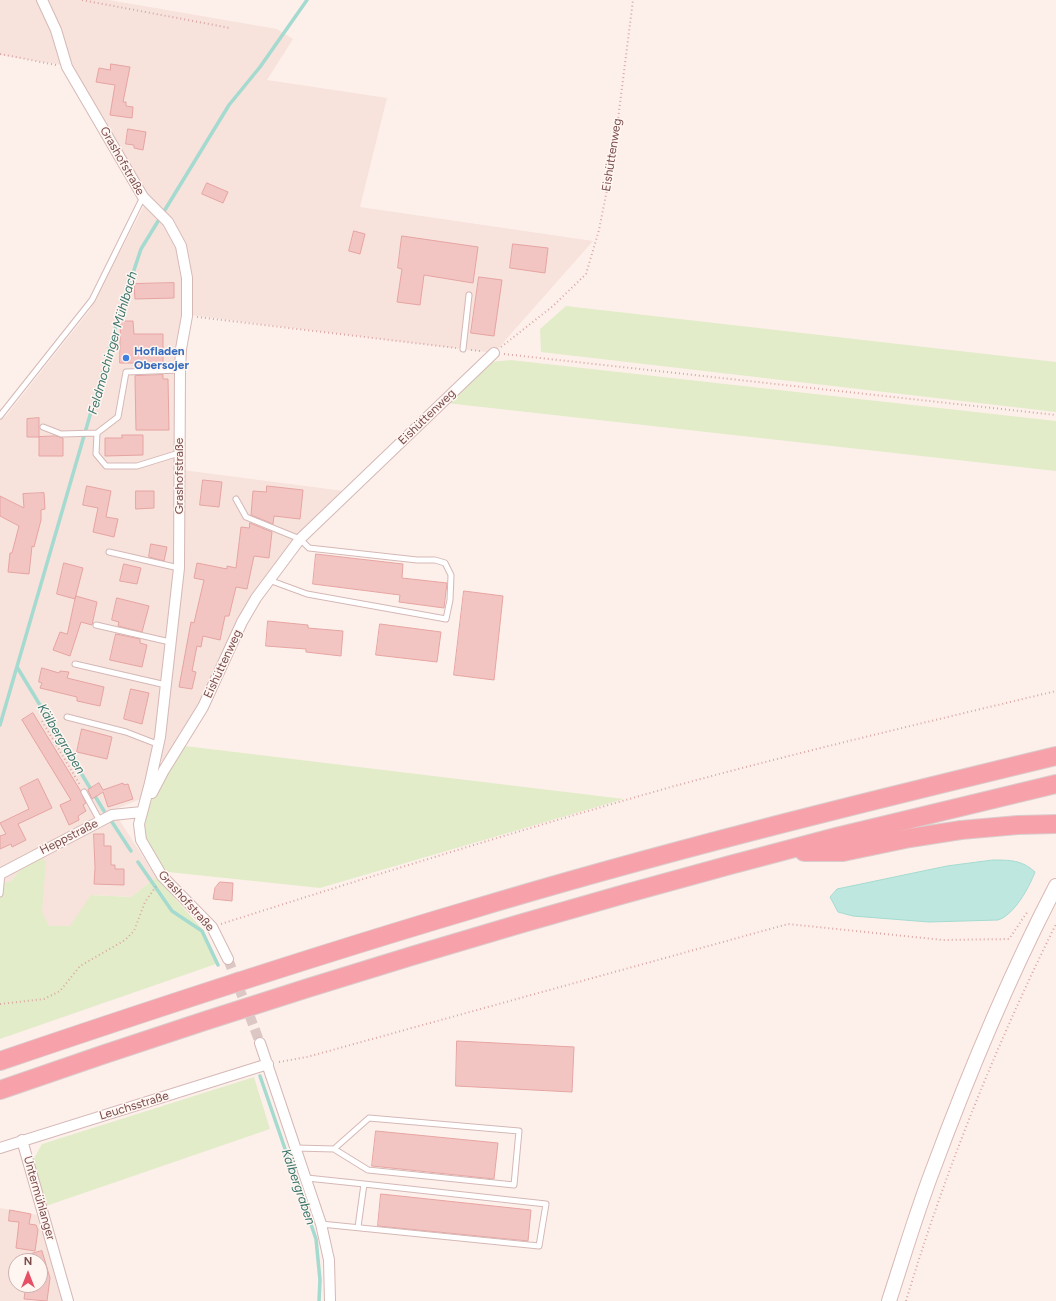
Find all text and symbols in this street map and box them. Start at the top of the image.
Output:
street label: Eishüttenweg [599,117,625,193]
street label: Grashofstraße [97,124,147,198]
water label: Feldmochinger Mühlbach [85,270,141,416]
place label: Hofladen Obersojer [134,344,189,372]
marker: Hofladen Obersojer [121,353,131,363]
street label: Eishüttenweg [395,386,459,448]
street label: Grashofstraße [172,438,186,514]
street label: Eishüttenweg [201,627,245,701]
water label: Kälbergraben [34,701,88,777]
street label: Heppstraße [37,816,101,858]
street label: Grashofstraße [155,868,217,934]
street label: Leuchsstraße [98,1089,170,1123]
water label: Kälbergraben [278,1147,318,1227]
street label: Untermühlanger [20,1154,58,1242]
north arrow [8,1253,48,1293]
text: N [24,1255,32,1268]

